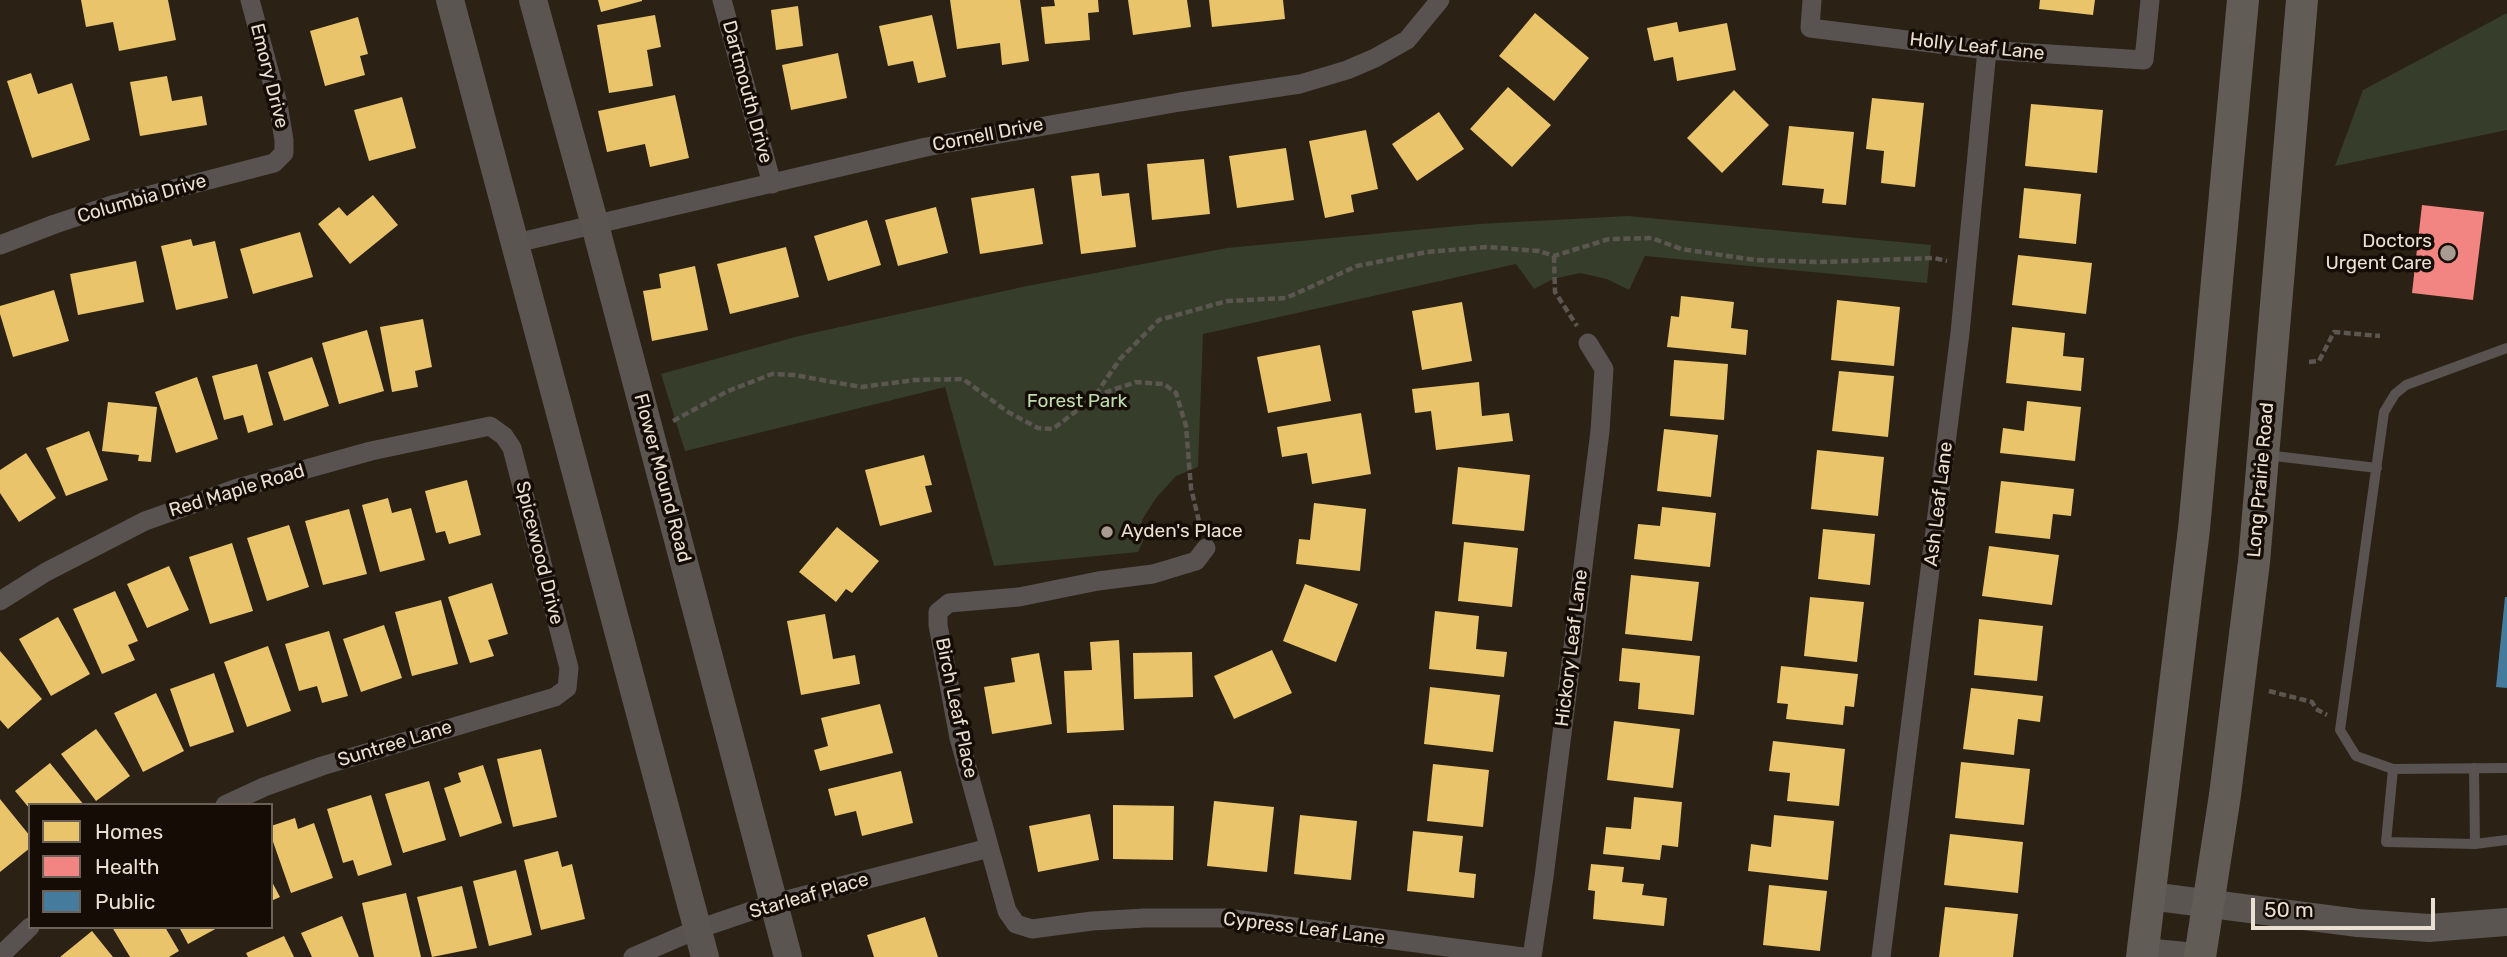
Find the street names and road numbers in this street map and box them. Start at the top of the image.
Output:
street label: Dartmouth Drive [717,18,777,166]
street label: Emory Drive [245,21,293,131]
street label: Holly Leaf Lane [1908,29,2046,65]
street label: Cornell Drive [931,113,1045,157]
street label: Columbia Drive [75,170,209,228]
street label: Flower Mound Road [628,391,696,565]
street label: Long Prairie Road [2243,402,2279,558]
street label: Ash Leaf Lane [1920,440,1958,568]
street label: Red Maple Road [166,460,308,522]
street label: Spicewood Drive [510,479,568,627]
street label: Hickory Leaf Lane [1551,568,1593,728]
street label: Birch Leaf Place [930,636,982,780]
street label: Suntree Lane [335,716,455,772]
street label: Starleaf Place [747,868,871,924]
street label: Cypress Leaf Lane [1222,908,1386,950]

